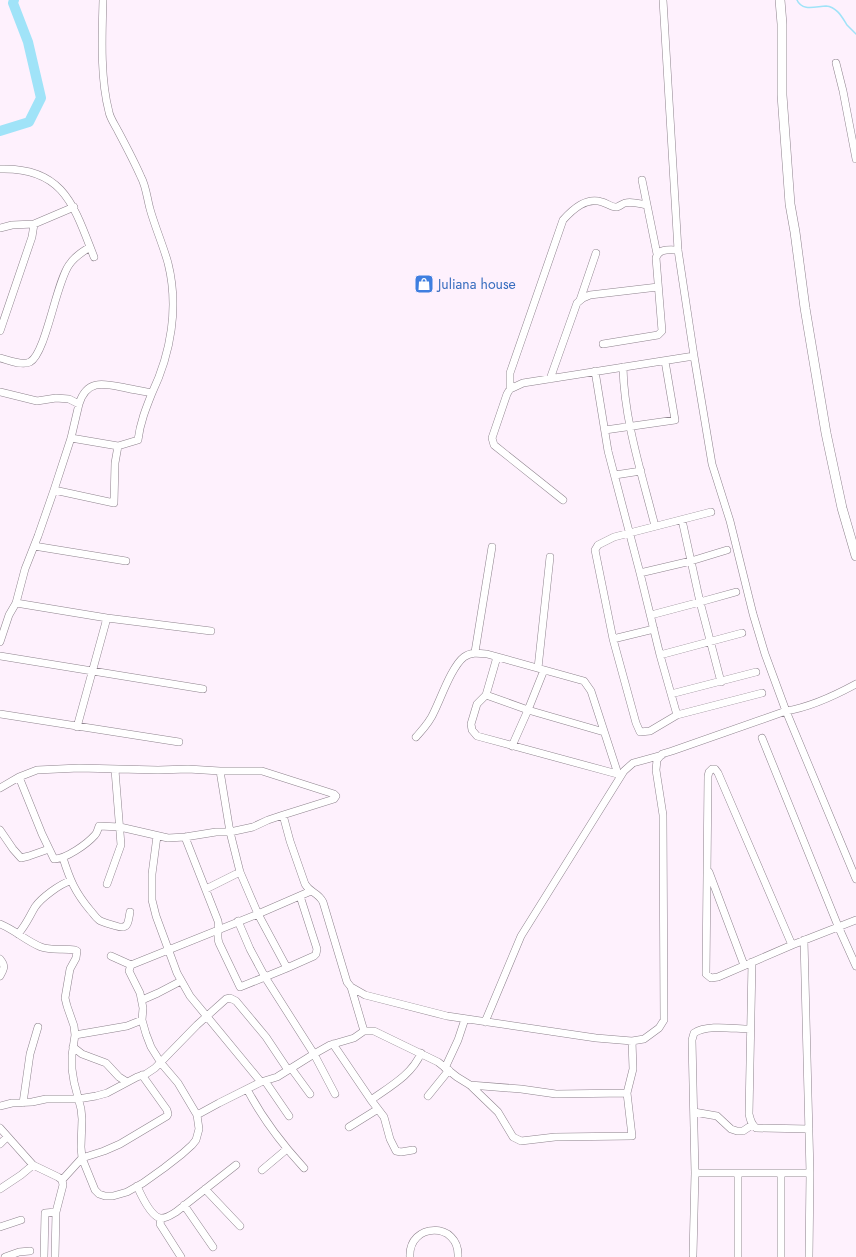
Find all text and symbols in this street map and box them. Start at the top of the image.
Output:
shop icon: Juliana house [413,273,435,295]
place label: Juliana house [436,274,516,294]

